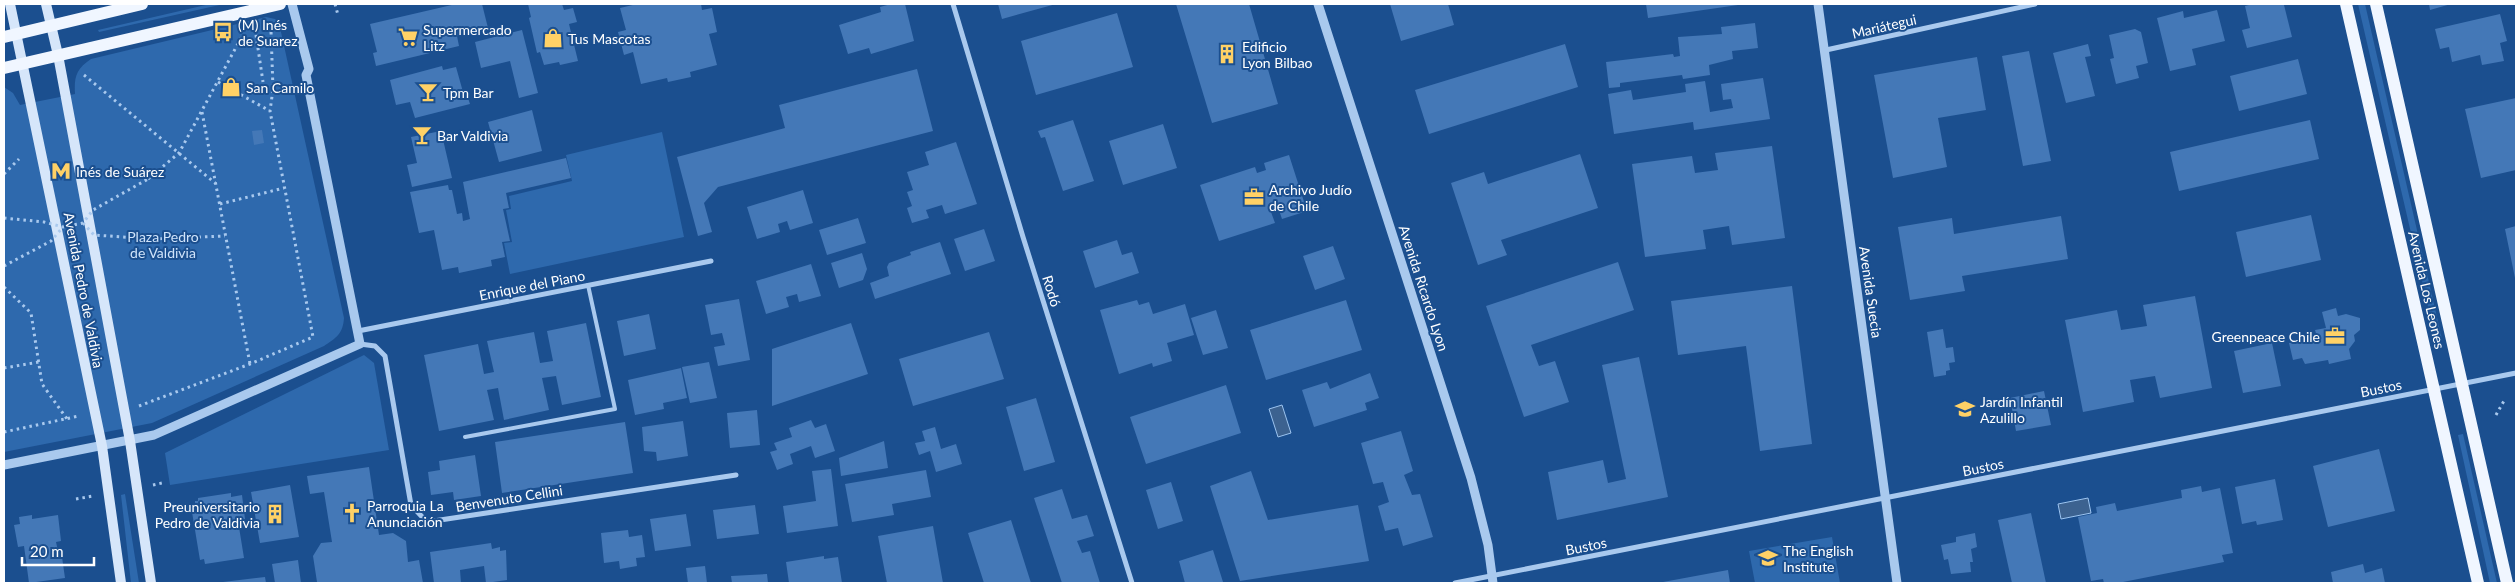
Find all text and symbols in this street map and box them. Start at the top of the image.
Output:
street label: Mariátegui [1850,10,1918,42]
place label: (M) Inés de Suarez [238,16,298,49]
bus stop icon: (M) Inés de Suarez [212,21,234,43]
place label: Supermercado Litz [423,21,512,54]
supermarket icon: Supermercado Litz [397,26,419,48]
shop icon: Tus Mascotas [542,27,564,49]
place label: Tus Mascotas [568,30,650,47]
place label: Edificio Lyon Bilbao [1242,38,1313,71]
building icon: Edificio Lyon Bilbao [1216,43,1238,65]
shop icon: San Camilo [220,76,242,98]
place label: San Camilo [246,79,314,96]
bar icon: Tpm Bar [417,81,439,103]
place label: Tpm Bar [443,84,494,101]
bar icon: Bar Valdivia [411,124,433,146]
place label: Bar Valdivia [437,127,508,144]
metro station icon: Inés de Suárez [50,160,72,182]
place label: Inés de Suárez [76,163,164,180]
place label: Archivo Judío de Chile [1269,181,1352,214]
office icon: Archivo Judío de Chile [1243,186,1265,208]
street label: Avenida Pedro de Valdivia [61,211,107,369]
street label: Avenida Ricardo Lyon [1396,223,1452,353]
park label: Plaza Pedro de Valdivia [127,228,199,261]
street label: Avenida Los Leones [2405,229,2449,351]
street label: Avenida Suecia [1856,245,1886,339]
street label: Enrique del Piano [478,266,586,304]
street label: Rodó [1039,273,1065,309]
office icon: Greenpeace Chile [2324,325,2346,347]
place label: Greenpeace Chile [2212,328,2320,345]
street label: Bustos [2359,376,2403,400]
place label: Jardín Infantil Azulillo [1980,393,2063,426]
school or university icon: Jardín Infantil Azulillo [1954,398,1976,420]
street label: Bustos [1961,455,2005,479]
street label: Benvenuto Cellini [454,481,564,515]
place label: Parroquia La Anunciación [367,497,444,530]
place label: Preuniversitario Pedro de Valdivia [155,498,260,531]
church icon: Parroquia La Anunciación [341,502,363,524]
building icon: Preuniversitario Pedro de Valdivia [264,503,286,525]
scale bar [22,534,95,566]
street label: Bustos [1564,534,1608,558]
text: 20 m [30,542,64,560]
place label: The English Institute [1783,542,1853,575]
school or university icon: The English Institute [1757,547,1779,569]

